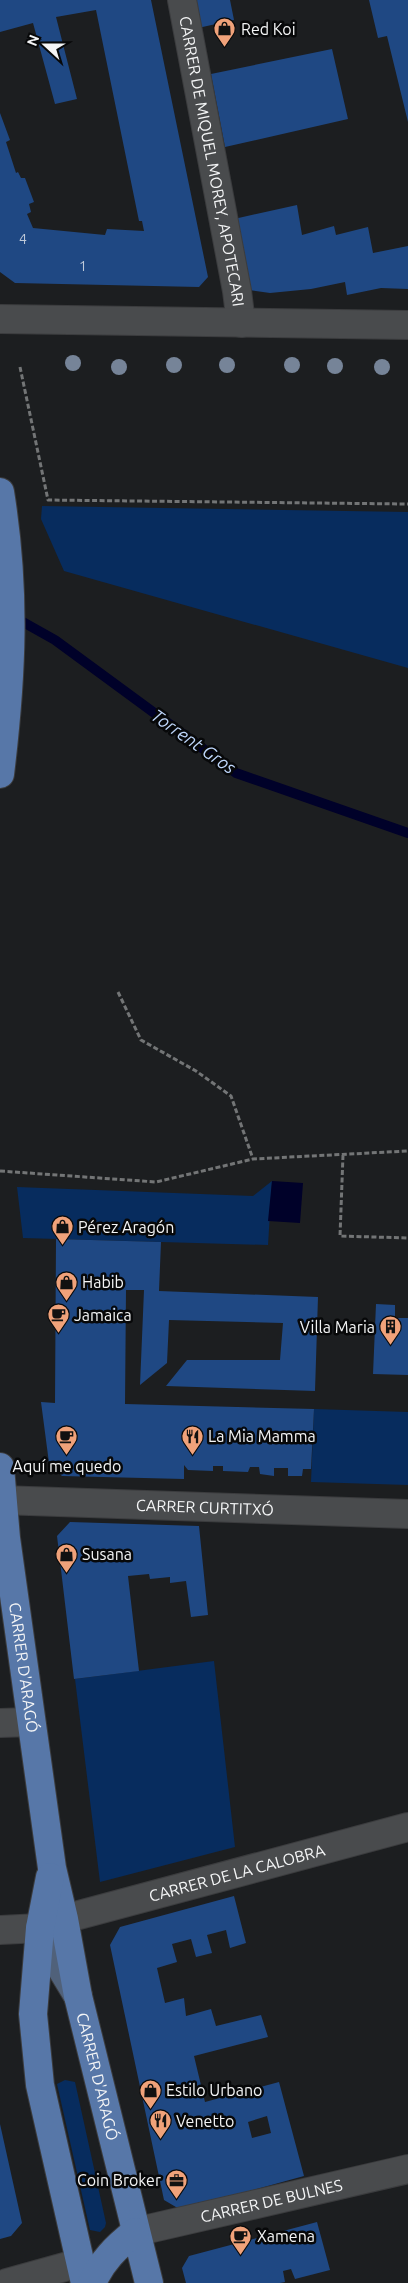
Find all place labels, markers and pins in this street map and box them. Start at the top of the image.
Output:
shop icon: Red Koi [213,17,237,48]
place label: Red Koi [241,20,296,38]
shop icon: Pérez Aragón [50,1215,74,1246]
place label: Pérez Aragón [78,1218,174,1236]
shop icon: Habib [54,1270,78,1301]
place label: Habib [82,1273,124,1291]
cafe icon: Jamaica [46,1303,70,1334]
place label: Jamaica [74,1306,132,1324]
building icon: Villa Maria [379,1315,403,1346]
place label: Villa Maria [300,1318,375,1336]
restaurant icon: La Mia Mamma [180,1424,204,1455]
cafe icon: Aquí me quedo [55,1425,79,1456]
place label: La Mia Mamma [208,1427,316,1445]
place label: Aquí me quedo [13,1457,121,1475]
shop icon: Susana [54,1542,78,1573]
place label: Susana [82,1545,132,1563]
shop icon: Estilo Urbano [138,2078,162,2109]
place label: Estilo Urbano [166,2081,262,2099]
restaurant icon: Venetto [148,2109,172,2140]
place label: Venetto [176,2112,234,2130]
office icon: Coin Broker [165,2168,189,2199]
place label: Coin Broker [77,2171,161,2189]
cafe icon: Xamena [229,2224,253,2255]
place label: Xamena [257,2227,315,2245]

